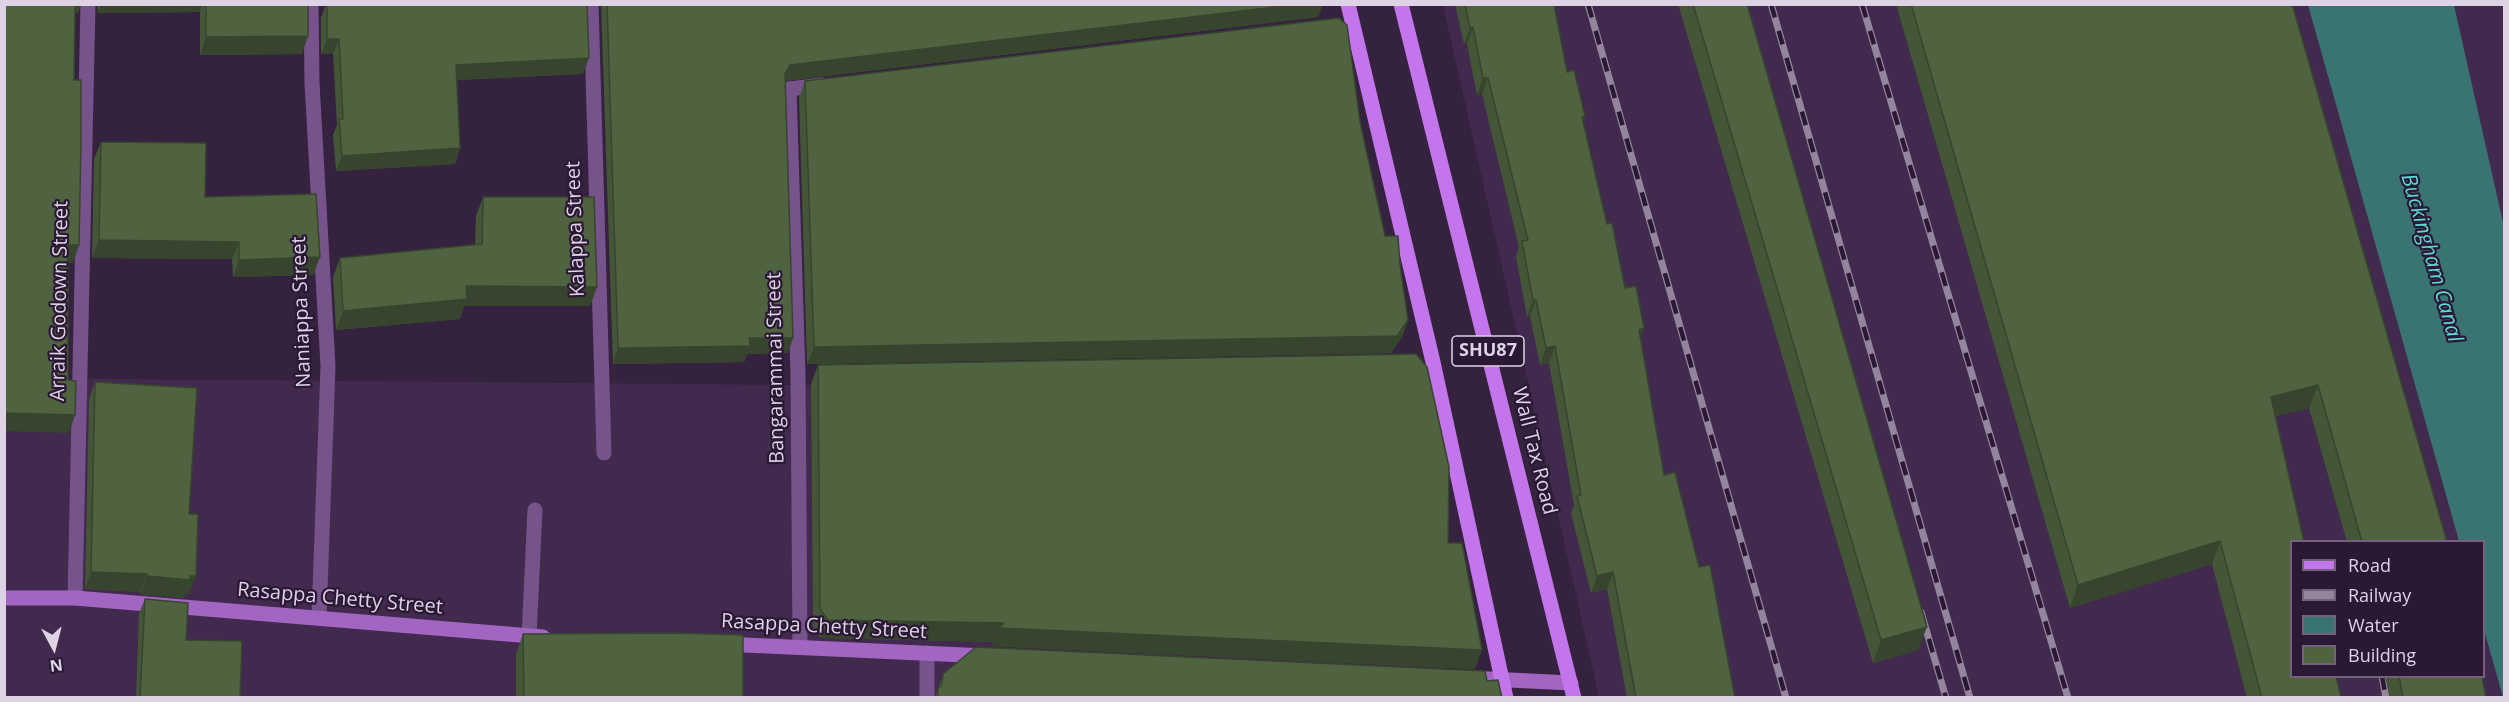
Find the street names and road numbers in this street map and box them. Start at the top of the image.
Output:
street label: Kalappa Street [562,161,590,297]
street label: Arraik Godown Street [46,201,74,401]
street label: Naniappa Street [287,236,317,388]
street label: Bangarammai Street [762,272,790,464]
road number: SHU87 [1452,336,1524,366]
street label: Wall Tax Road [1507,385,1561,517]
street label: Rasappa Chetty Street [236,578,444,620]
street label: Rasappa Chetty Street [720,610,928,644]

